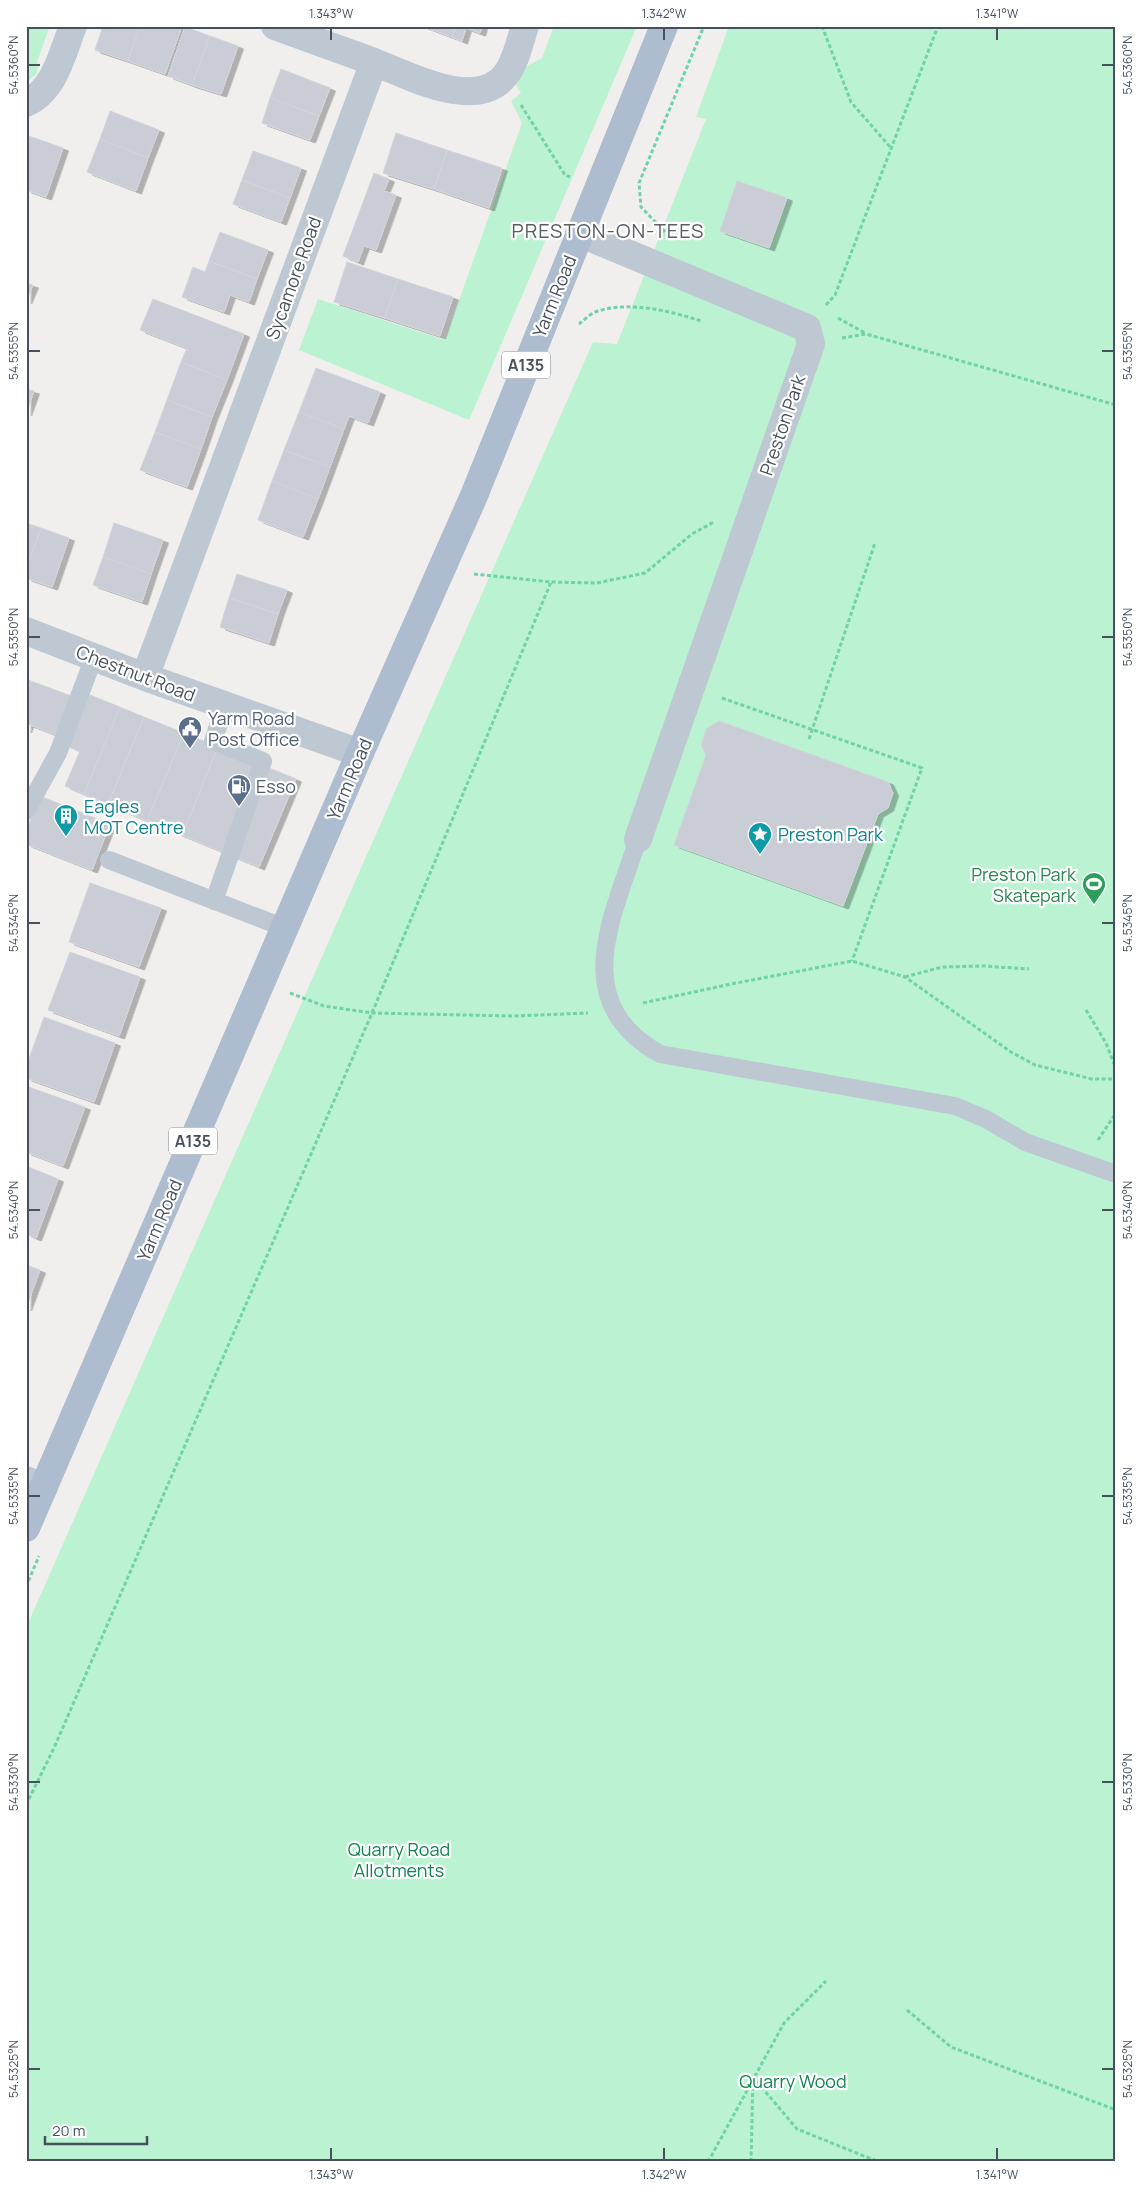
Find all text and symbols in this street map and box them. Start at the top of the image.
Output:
text: 1.343°W [309,5,354,22]
text: 1.342°W [642,5,687,22]
text: 1.341°W [976,5,1019,22]
text: 54.5360°N [5,36,22,94]
text: 54.5360°N [1119,36,1136,94]
street label: Sycamore Road [260,213,326,343]
district label: PRESTON-ON-TEES [512,217,704,244]
street label: Yarm Road [527,251,581,341]
text: 54.5355°N [5,322,22,380]
text: 54.5355°N [1119,322,1136,380]
road number: A135 [502,352,550,378]
street label: Preston Park [754,371,811,478]
text: 54.5350°N [5,608,22,666]
text: 54.5350°N [1119,608,1136,666]
street label: Chestnut Road [73,639,199,707]
place label: Yarm Road Post Office [208,706,299,751]
public building icon: Yarm Road Post Office [177,715,203,749]
street label: Yarm Road [321,734,377,824]
fuel station icon: Esso [226,773,252,807]
place label: Esso [256,774,296,798]
place label: Eagles MOT Centre [84,794,183,839]
building icon: Eagles MOT Centre [53,803,79,837]
place icon: Preston Park [747,821,773,855]
place label: Preston Park [778,822,884,846]
place label: Preston Park Skatepark [971,862,1077,907]
sports icon: Preston Park Skatepark [1081,871,1107,905]
text: 54.5345°N [5,894,22,952]
text: 54.5345°N [1119,894,1136,952]
road number: A135 [169,1128,217,1154]
street label: Yarm Road [131,1175,187,1265]
text: 54.5340°N [5,1181,22,1239]
text: 54.5340°N [1119,1181,1136,1239]
text: 54.5335°N [5,1467,22,1525]
text: 54.5335°N [1119,1467,1136,1525]
text: 54.5330°N [5,1753,22,1811]
text: 54.5330°N [1119,1753,1136,1811]
park label: Quarry Road Allotments [348,1837,450,1882]
text: 54.5325°N [5,2040,22,2098]
text: 54.5325°N [1119,2040,1136,2098]
park label: Quarry Wood [739,2069,847,2093]
scale bar [45,2113,148,2145]
text: 20 m [52,2120,85,2141]
text: 1.343°W [309,2166,354,2183]
text: 1.342°W [642,2166,687,2183]
text: 1.341°W [976,2166,1019,2183]

